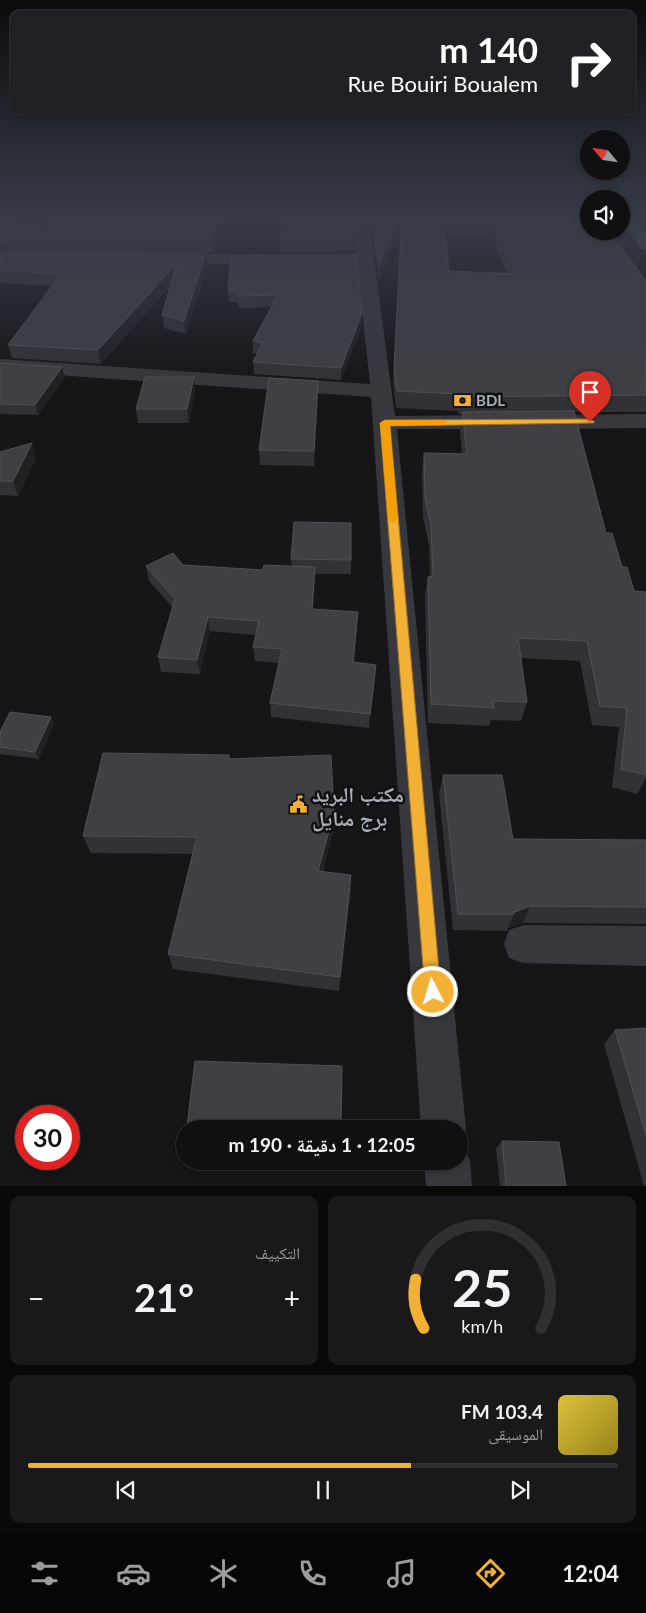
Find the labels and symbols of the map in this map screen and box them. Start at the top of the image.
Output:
north arrow [580,130,630,180]
pin [569,371,611,422]
bank icon: BDL [452,390,472,410]
place label: BDL [476,391,505,409]
place label: مكتب البريد برج منايل [312,781,404,832]
public building icon: مكتب البريد برج منايل [288,795,308,815]
position arrow [406,965,458,1017]
speed limit sign: 30 [15,1105,80,1170]

